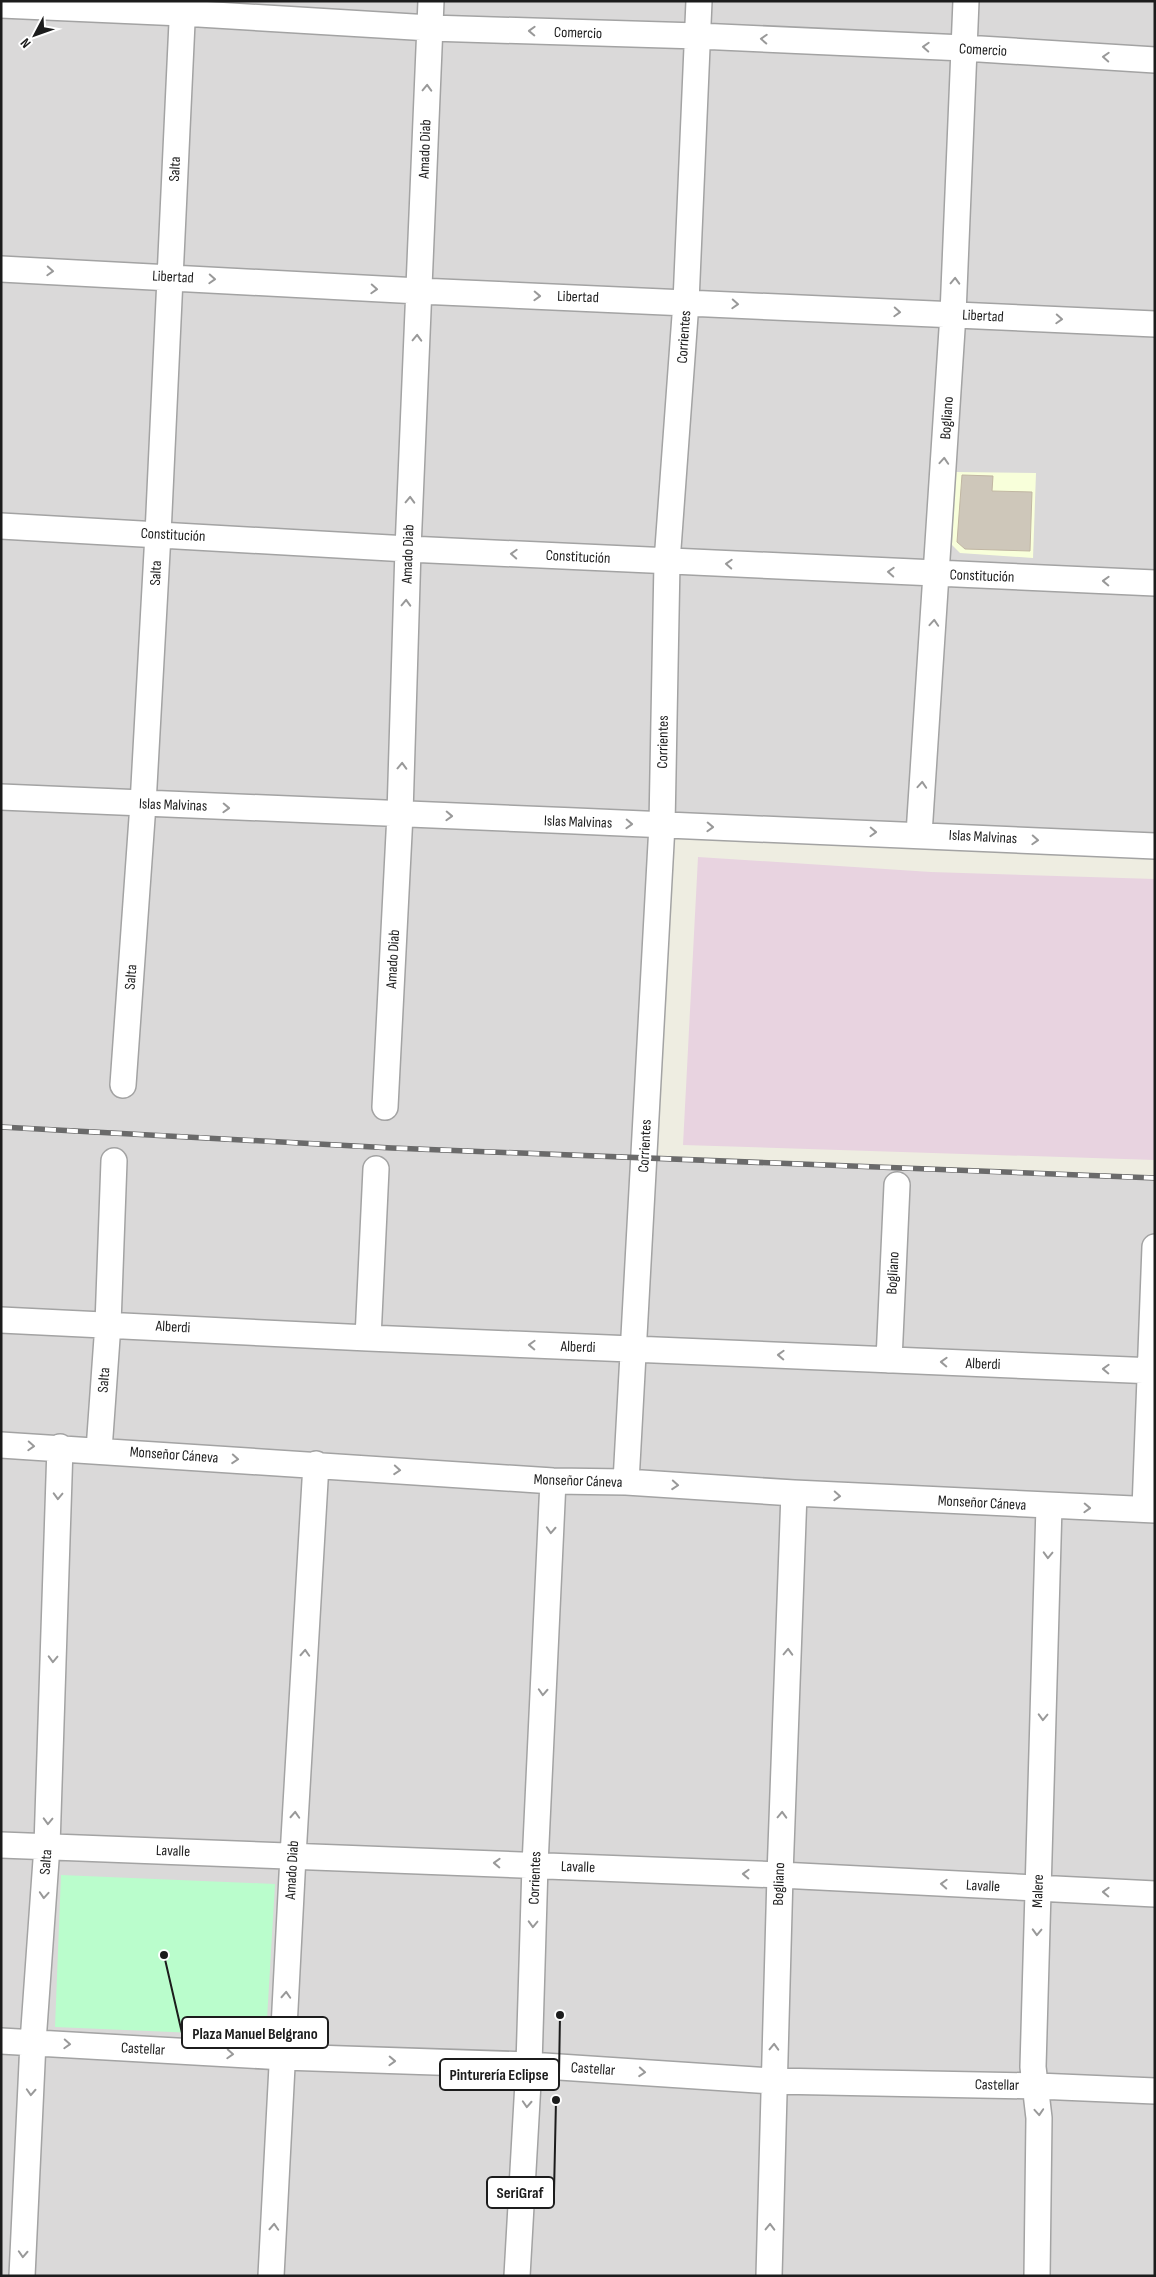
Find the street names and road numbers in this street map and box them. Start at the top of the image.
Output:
street label: Comercio [554,23,602,43]
street label: Comercio [958,39,1008,61]
street label: Amado Diab [414,119,436,180]
street label: Salta [165,156,185,182]
street label: Libertad [152,266,194,288]
street label: Libertad [557,287,599,307]
street label: Libertad [962,305,1004,327]
street label: Corrientes [673,310,695,364]
street label: Bogliano [936,396,958,440]
street label: Constitución [140,524,206,546]
street label: Amado Diab [397,524,419,585]
street label: Constitución [545,546,611,568]
street label: Salta [146,560,166,586]
street label: Constitución [949,565,1015,587]
street label: Corrientes [653,715,673,769]
street label: Islas Malvinas [138,794,208,816]
street label: Islas Malvinas [543,811,613,833]
street label: Islas Malvinas [948,826,1018,848]
street label: Amado Diab [382,929,404,990]
street label: Salta [121,964,141,990]
street label: Corrientes [634,1119,656,1173]
street label: Bogliano [882,1251,904,1295]
street label: Alberdi [154,1317,191,1337]
street label: Alberdi [559,1337,596,1357]
street label: Alberdi [964,1354,1001,1374]
street label: Salta [94,1367,114,1393]
street label: Monseñor Cáneva [129,1442,219,1468]
street label: Monseñor Cáneva [533,1470,623,1492]
street label: Monseñor Cáneva [937,1491,1027,1515]
street label: Amado Diab [281,1840,303,1901]
street label: Lavalle [156,1841,190,1861]
street label: Salta [36,1849,56,1875]
street label: Corrientes [525,1851,545,1905]
street label: Lavalle [561,1857,595,1877]
street label: Bogliano [769,1862,789,1906]
street label: Malere [1028,1874,1048,1908]
street label: Lavalle [965,1876,1001,1896]
street label: Castellar [120,2038,166,2060]
street label: Castellar [570,2058,616,2080]
street label: Castellar [975,2075,1020,2095]

